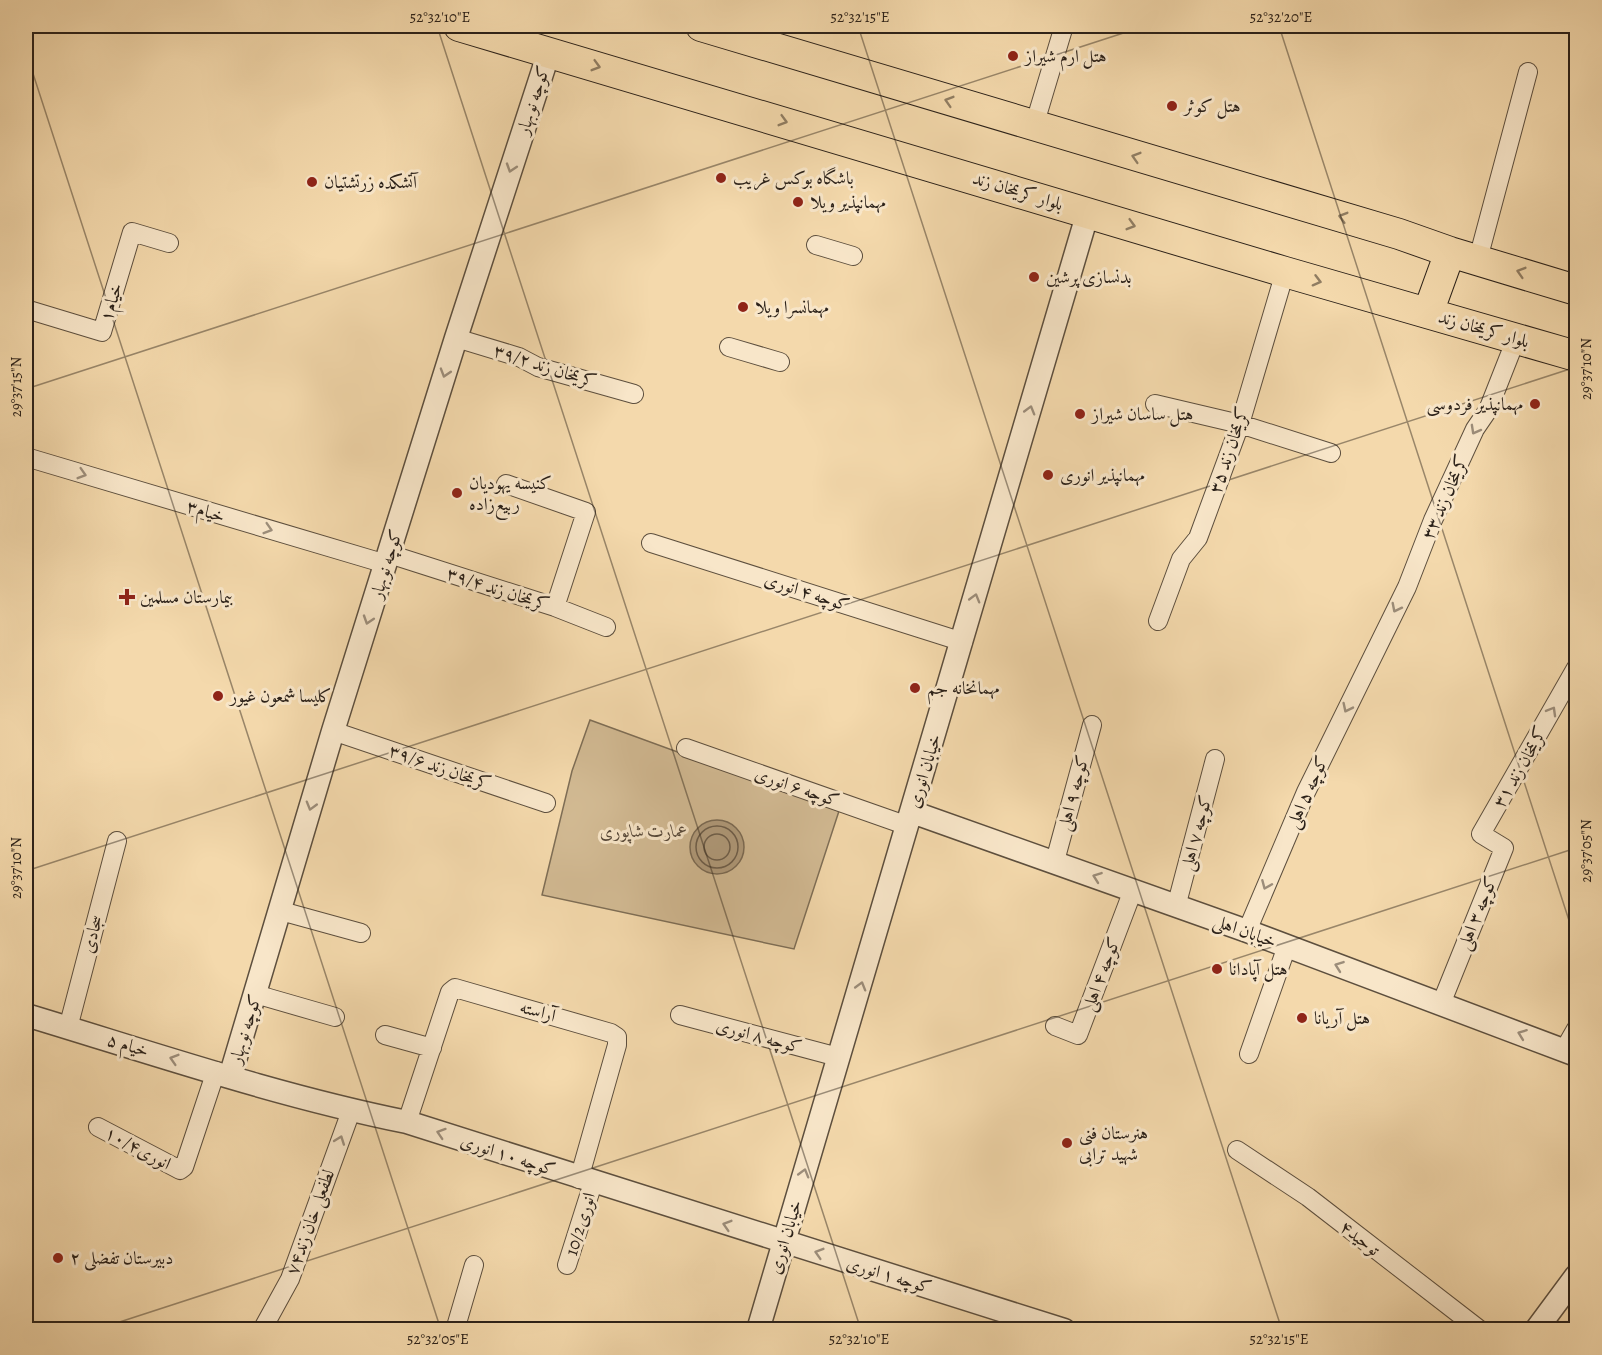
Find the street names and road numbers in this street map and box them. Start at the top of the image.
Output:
street label: کوچه نوبهار [510,62,556,140]
street label: بلوار کریمخان زند [970,166,1066,216]
street label: ۱خیام [94,280,132,325]
street label: بلوار کریمخان زند [1436,305,1532,353]
street label: کریمخان زند ۳۹/۲ [491,338,599,394]
street label: کریمخان زند ۳۵ [1203,404,1255,496]
street label: کریمخان زند ۳۳ [1416,451,1474,543]
street label: خیام۳ [183,494,228,532]
street label: کوچه نوبهار [364,526,409,604]
street label: کریمخان زند ۳۹/۴ [444,561,552,617]
street label: کوچه ۴ انوری [761,567,853,618]
street label: کریمخان زند ۳۱ [1487,722,1553,812]
street label: خیابان انوری [901,731,947,811]
street label: کریمخان زند ۳۹/۶ [386,738,494,796]
street label: کوچه ۹ اهلی [1051,752,1096,834]
street label: کوچه ۵ اهلی [1280,752,1335,833]
street label: کوچه ۶ انوری [751,761,842,814]
street label: کوچه ۷ اهلی [1174,792,1219,874]
street label: کوچه ۳ اهلی [1451,873,1504,954]
street label: خیابان اهلی [1210,908,1280,954]
street label: سجادی [75,912,109,956]
street label: کوچه ۴ اهلی [1076,934,1127,1015]
street label: کوچه نوبهار [223,991,268,1069]
street label: آراسته [517,994,561,1028]
street label: کوچه ۸ انوری [713,1013,805,1060]
street label: ۵ خیام [103,1027,152,1067]
street label: انوری۱۰/۴ [101,1121,175,1176]
street label: کوچه ۱۰ انوری [457,1128,559,1183]
street label: لطفعلی خان زند۷۴ [280,1166,341,1279]
street label: انوری10/2 [559,1189,601,1258]
street label: خیابان انوری [762,1197,808,1277]
street label: توحید۴ [1335,1215,1386,1262]
street label: کوچه ۱ انوری [843,1251,935,1300]

